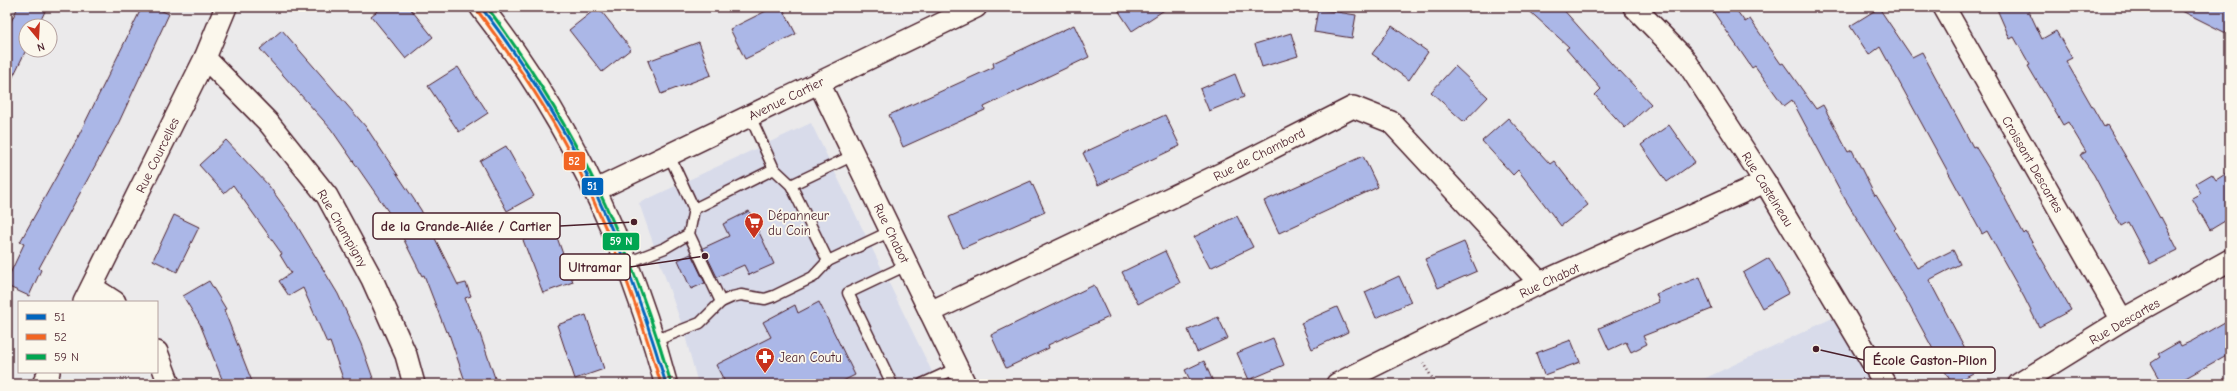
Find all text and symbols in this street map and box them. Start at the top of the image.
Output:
north arrow [18,18,58,58]
text: N [36,40,46,54]
street label: Avenue Cartier [746,73,827,123]
street label: Croissant Descartes [1999,113,2066,215]
street label: Rue Courcelles [133,115,182,195]
street label: Rue de Chambord [1211,125,1308,184]
street label: Rue Castelneau [1739,149,1796,229]
line badge: 52 [563,151,586,171]
text: 52 [568,155,580,168]
line badge: 51 [581,177,604,196]
text: 51 [587,180,597,193]
street label: Rue Champigny [314,187,371,270]
street label: Rue Chabot [871,201,913,267]
place label: Dépanneur du Coin [768,208,830,238]
supermarket icon: Dépanneur du Coin [743,211,765,239]
callout: de la Grande-Allée / Cartier [373,213,560,239]
text: de la Grande-Allée / Cartier [381,218,552,235]
line badge: 59 N [602,232,640,251]
text: 59 N [610,235,632,248]
callout: Ultramar [560,254,630,280]
text: Ultramar [568,259,622,276]
street label: Rue Chabot [1517,260,1583,301]
street label: Rue Descartes [2086,295,2162,348]
legend [18,301,158,373]
text: 51 [54,310,66,324]
text: 52 [54,330,67,344]
pharmacy icon: Jean Coutu [754,346,776,374]
callout: École Gaston-Pilon [1864,347,1995,373]
text: 59 N [54,350,79,364]
place label: Jean Coutu [779,350,842,365]
text: École Gaston-Pilon [1873,352,1987,369]

